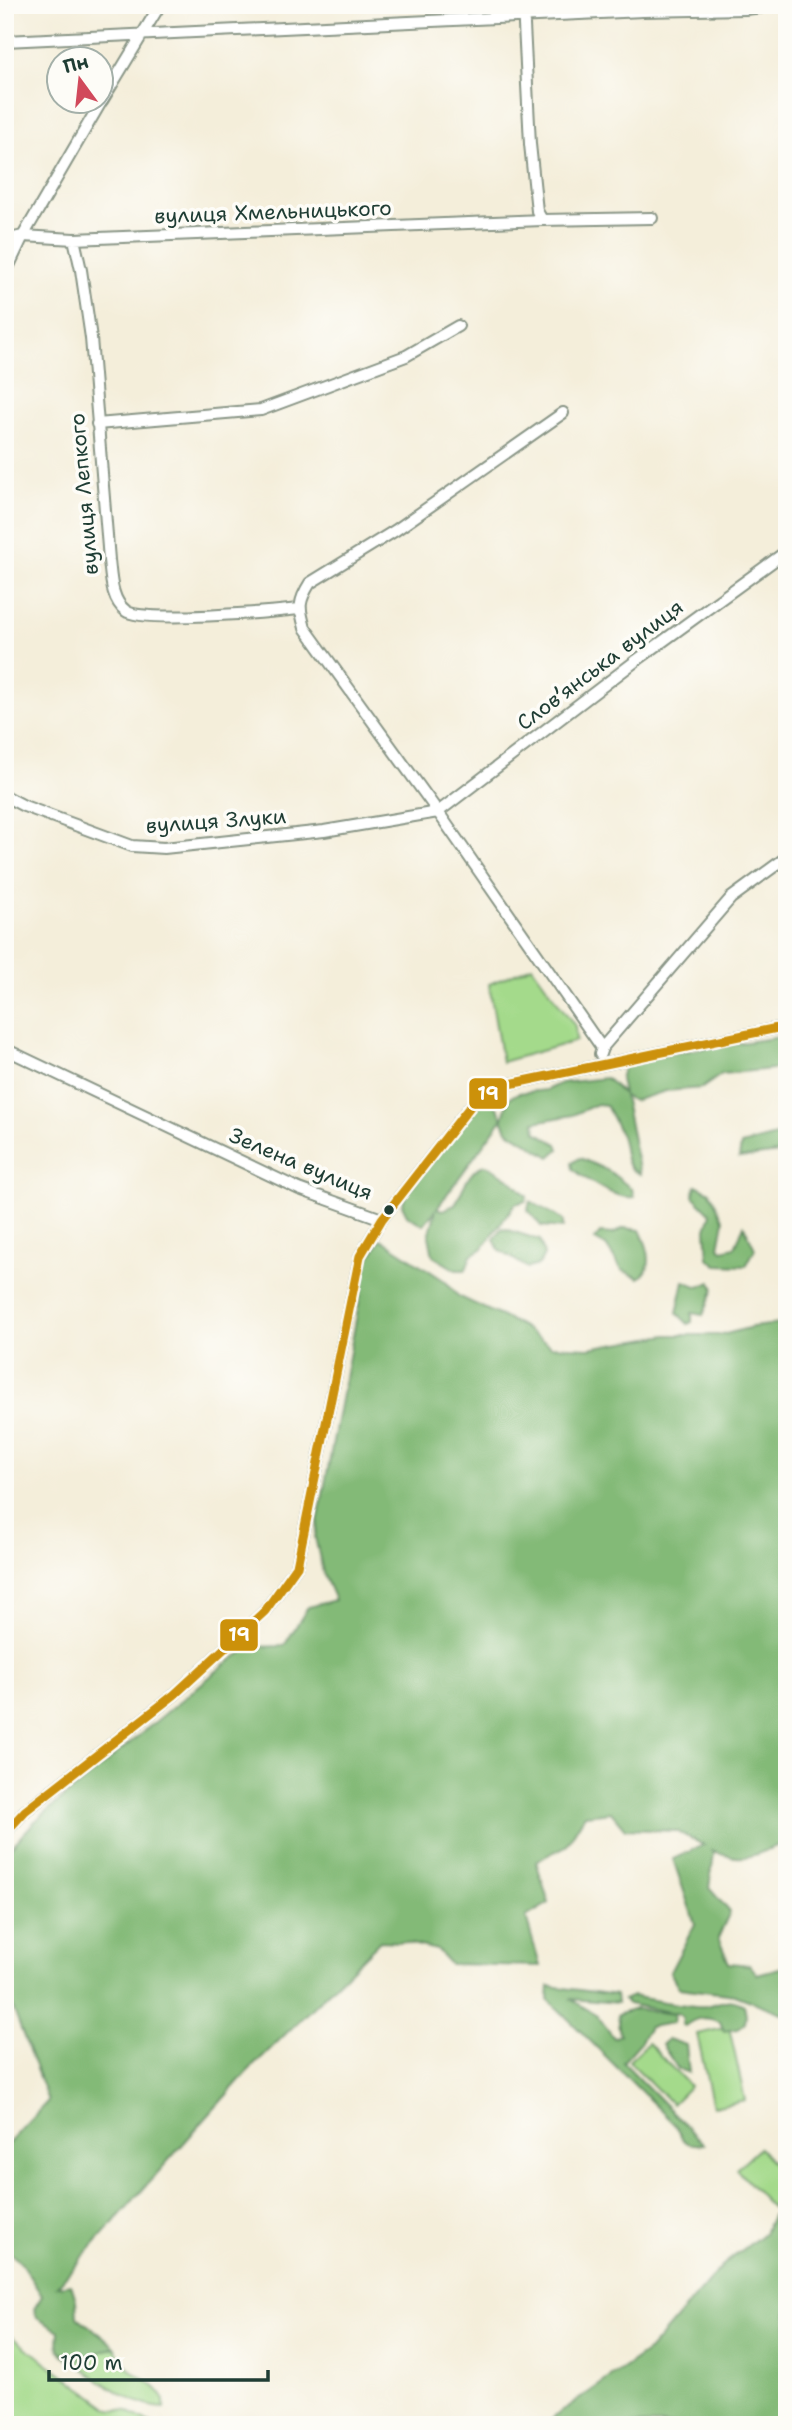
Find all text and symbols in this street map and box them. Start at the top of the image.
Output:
north arrow [46,46,116,116]
text: Пн [60,49,91,79]
street label: вулиця Хмельницького [154,194,392,230]
street label: вулиця Лепкого [63,412,105,576]
street label: Словʼянська вулиця [511,593,689,737]
street label: вулиця Злуки [145,802,287,840]
line badge: 19 [468,1077,508,1110]
text: 19 [477,1081,499,1106]
street label: Зелена вулиця [225,1121,377,1207]
unlabelled marker [382,1203,396,1217]
line badge: 19 [219,1618,259,1652]
text: 19 [228,1622,250,1647]
scale bar [49,2339,268,2383]
text: 100 m [60,2349,123,2377]

